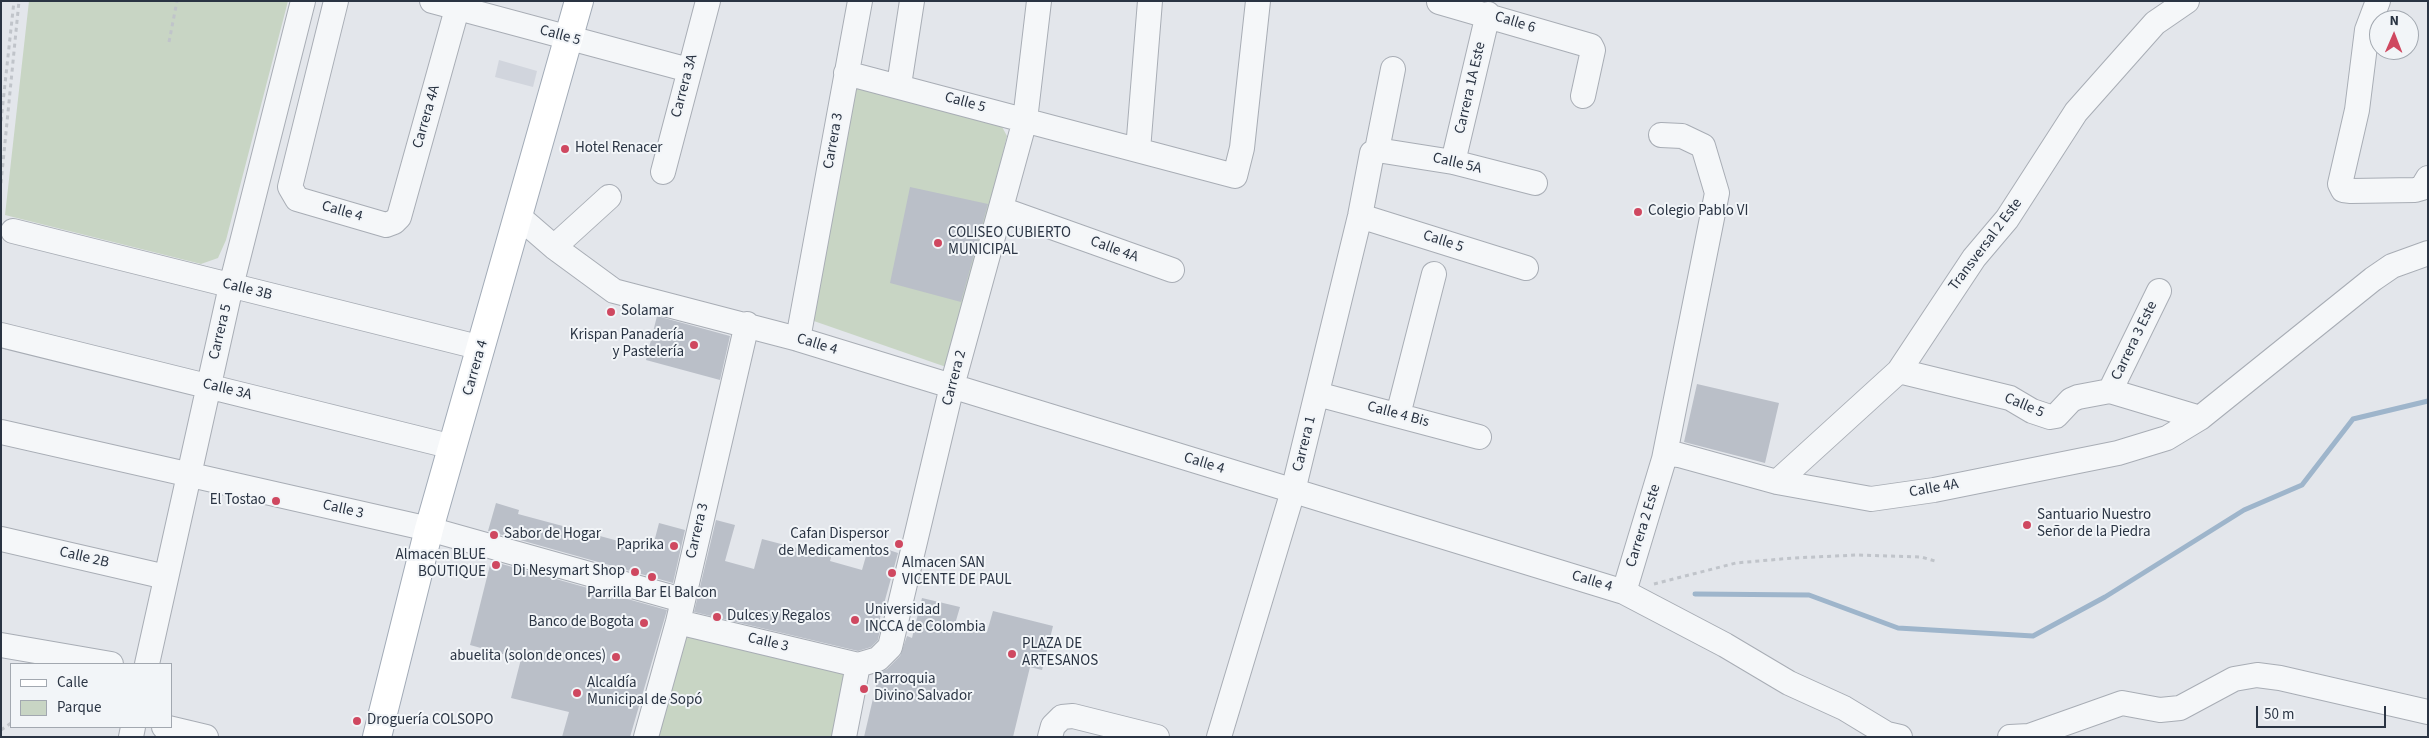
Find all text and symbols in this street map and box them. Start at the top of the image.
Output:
street label: Calle 6 [1492,8,1538,38]
north arrow [2369,10,2419,60]
text: N [2389,11,2399,31]
street label: Calle 5 [538,22,582,50]
street label: Carrera 1A Este [1452,40,1490,136]
street label: Carrera 3A [668,52,702,120]
street label: Carrera 4A [409,83,445,151]
street label: Calle 5 [943,89,987,117]
street label: Carrera 3 [820,112,848,170]
place label: Hotel Renacer [575,140,663,158]
marker: Hotel Renacer [559,143,571,155]
street label: Calle 5A [1431,150,1483,178]
street label: Transversal 2 Este [1945,195,2027,295]
street label: Calle 4 [319,198,365,226]
place label: Colegio Pablo VI [1648,203,1749,221]
marker: Colegio Pablo VI [1632,206,1644,218]
place label: COLISEO CUBIERTO MUNICIPAL [948,225,1071,260]
street label: Calle 5 [1420,227,1466,257]
street label: Calle 4A [1088,233,1140,267]
marker: COLISEO CUBIERTO MUNICIPAL [932,237,944,249]
street label: Calle 3B [220,275,274,305]
street label: Carrera 3 Este [2108,298,2162,384]
street label: Carrera 5 [206,302,236,362]
place label: Solamar [621,303,674,321]
marker: Solamar [605,306,617,318]
place label: Krispan Panadería y Pastelería [570,327,684,362]
street label: Calle 4 [794,330,840,360]
street label: Carrera 4 [460,338,492,398]
marker: Krispan Panadería y Pastelería [688,339,700,351]
street label: Carrera 2 [939,348,971,408]
street label: Calle 3A [201,375,253,405]
street label: Calle 5 [2001,390,2047,422]
street label: Calle 4 Bis [1365,398,1431,432]
street label: Carrera 1 [1289,414,1321,474]
street label: Calle 4 [1181,449,1227,479]
street label: Calle 4A [1908,476,1960,502]
street label: Carrera 2 Este [1623,482,1665,570]
place label: El Tostao [210,492,266,510]
marker: El Tostao [270,495,282,507]
street label: Calle 3 [321,497,365,523]
street label: Carrera 3 [683,501,713,561]
place label: Santuario Nuestro Señor de la Piedra [2037,507,2151,542]
marker: Santuario Nuestro Señor de la Piedra [2021,519,2033,531]
place label: Sabor de Hogar [504,526,601,544]
place label: Cafan Dispersor de Medicamentos [778,526,889,561]
marker: Sabor de Hogar [488,529,500,541]
place label: Paprika [617,537,664,555]
marker: Cafan Dispersor de Medicamentos [893,538,905,550]
marker: Paprika [668,540,680,552]
street label: Calle 2B [57,544,111,572]
place label: Almacen BLUE BOUTIQUE [396,547,486,582]
place label: Almacen SAN VICENTE DE PAUL [902,555,1012,590]
marker: Almacen BLUE BOUTIQUE [490,559,502,571]
place label: Di Nesymart Shop [513,563,625,581]
marker: Di Nesymart Shop [629,566,641,578]
marker: Almacen SAN VICENTE DE PAUL [886,567,898,579]
street label: Calle 4 [1569,567,1615,597]
marker: Parrilla Bar El Balcon [646,571,658,583]
place label: Parrilla Bar El Balcon [587,585,717,603]
place label: Universidad INCCA de Colombia [865,602,986,637]
place label: Dulces y Regalos [727,608,830,626]
marker: Dulces y Regalos [711,611,723,623]
place label: Banco de Bogota [529,614,634,632]
marker: Universidad INCCA de Colombia [849,614,861,626]
marker: Banco de Bogota [638,617,650,629]
street label: Calle 3 [746,630,790,656]
place label: PLAZA DE ARTESANOS [1022,636,1098,671]
place label: abuelita (solon de onces) [450,648,606,666]
marker: PLAZA DE ARTESANOS [1006,648,1018,660]
marker: abuelita (solon de onces) [610,651,622,663]
legend [10,663,172,728]
place label: Parroquia Divino Salvador [874,671,972,706]
text: Calle [57,672,88,693]
place label: Alcaldía Municipal de Sopó [587,675,702,710]
marker: Parroquia Divino Salvador [858,683,870,695]
marker: Alcaldía Municipal de Sopó [571,687,583,699]
scale bar [2259,696,2389,728]
text: Parque [57,697,101,718]
text: 50 m [2264,704,2294,725]
place label: Droguería COLSOPO [367,712,493,730]
marker: Droguería COLSOPO [351,715,363,727]

